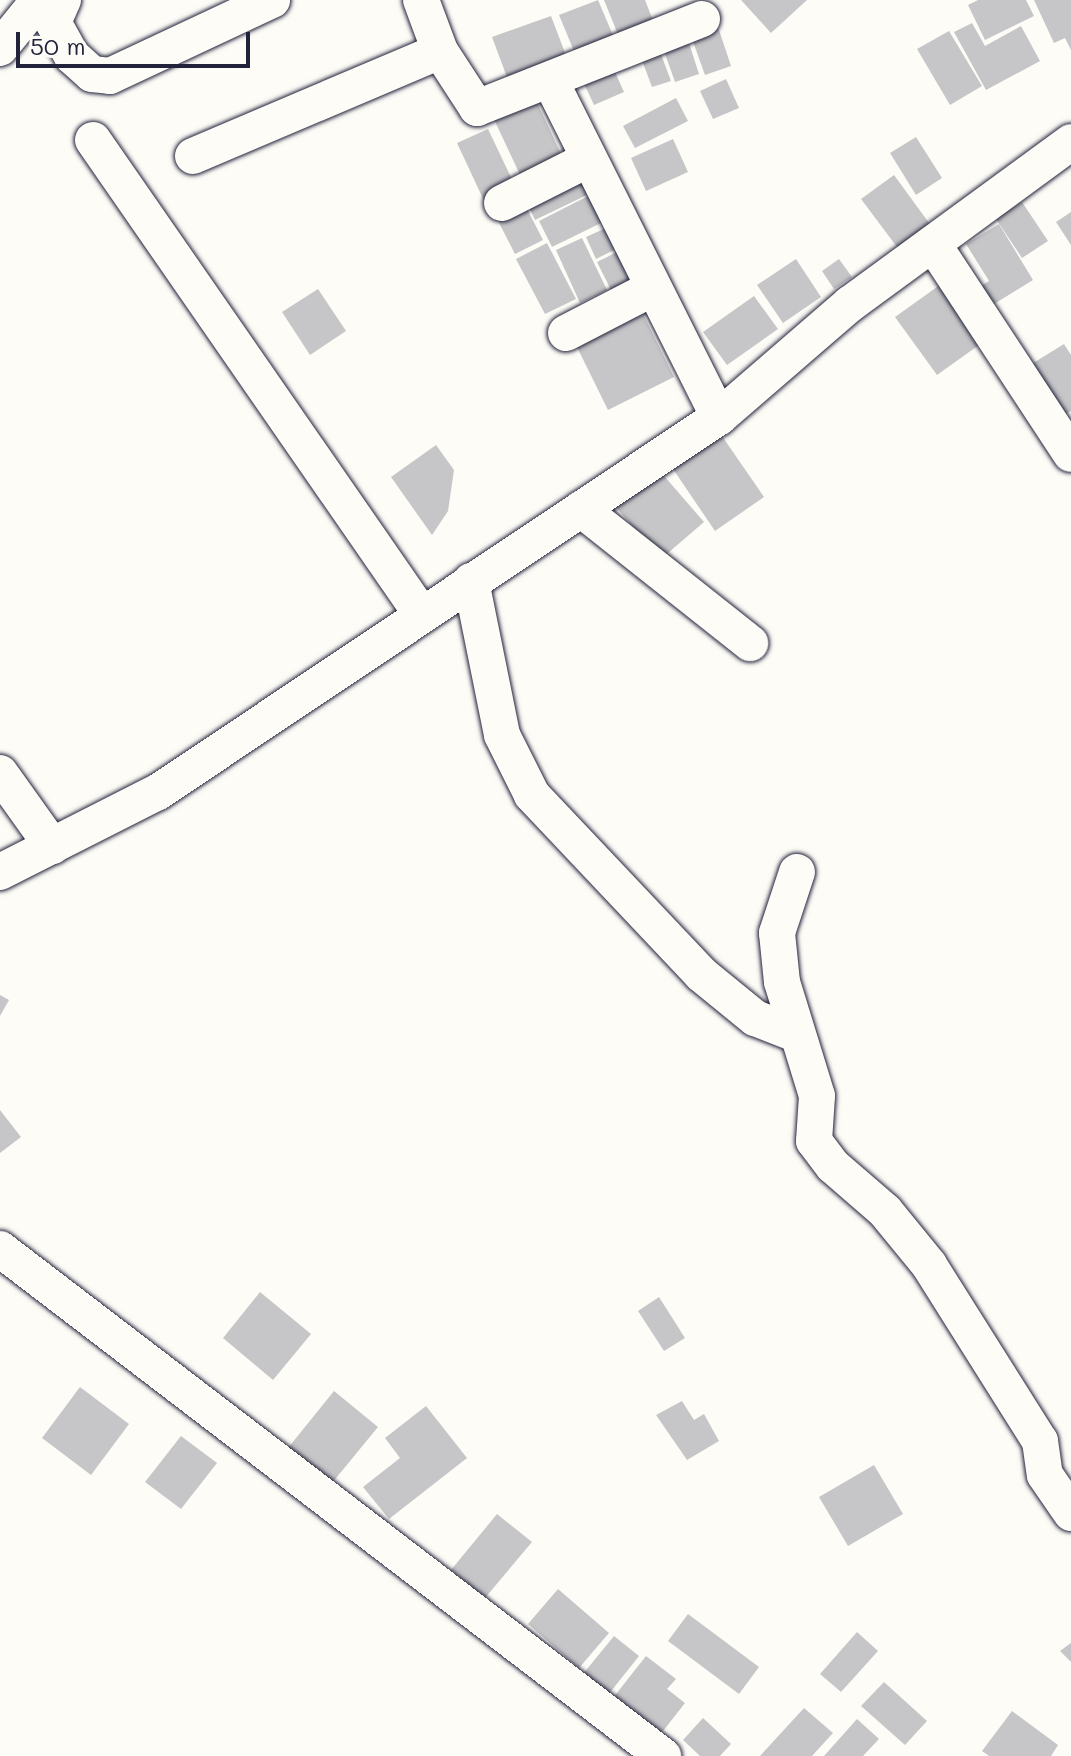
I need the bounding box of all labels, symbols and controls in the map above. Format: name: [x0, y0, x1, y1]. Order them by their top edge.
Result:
scale bar: [20, 16, 254, 66]
text: 50 m: [30, 30, 86, 61]

